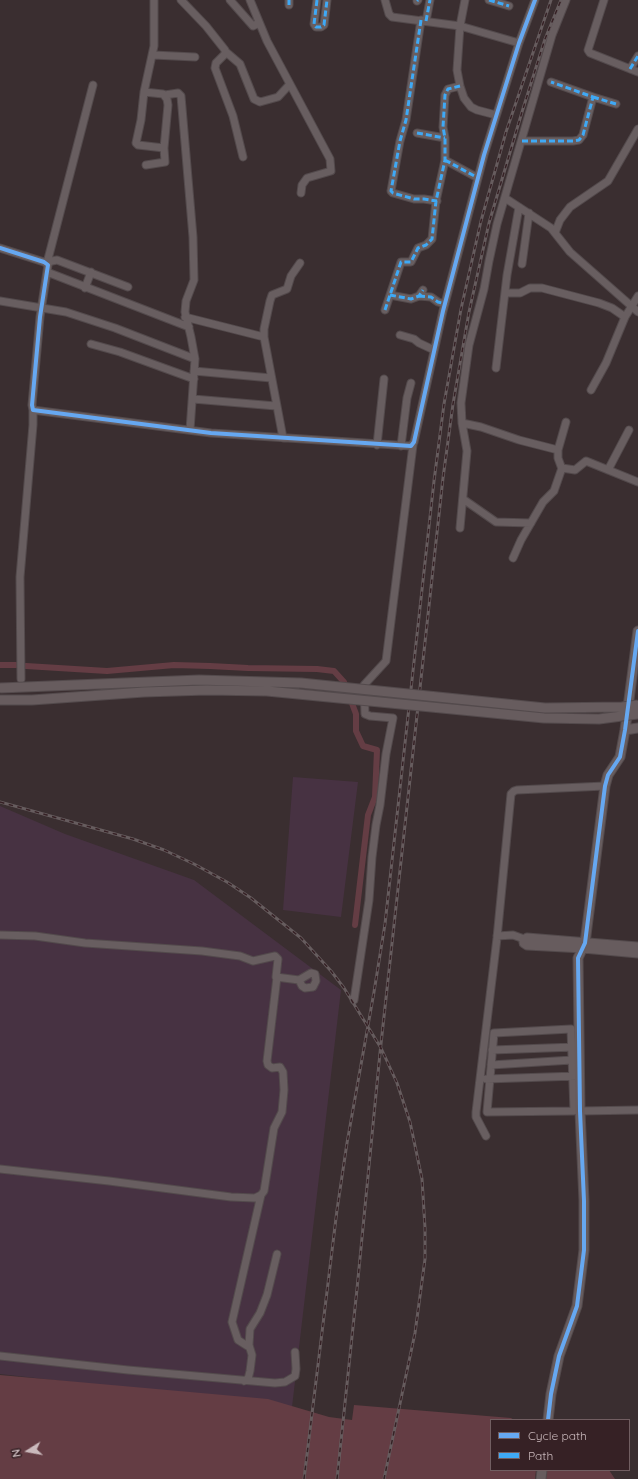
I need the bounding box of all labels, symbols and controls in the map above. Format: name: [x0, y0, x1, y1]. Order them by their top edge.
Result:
legend: [490, 1419, 630, 1471]
text: Cycle path: [528, 1428, 587, 1443]
north arrow: [8, 1431, 48, 1471]
text: N: [9, 1448, 24, 1459]
text: Path: [528, 1448, 553, 1463]

